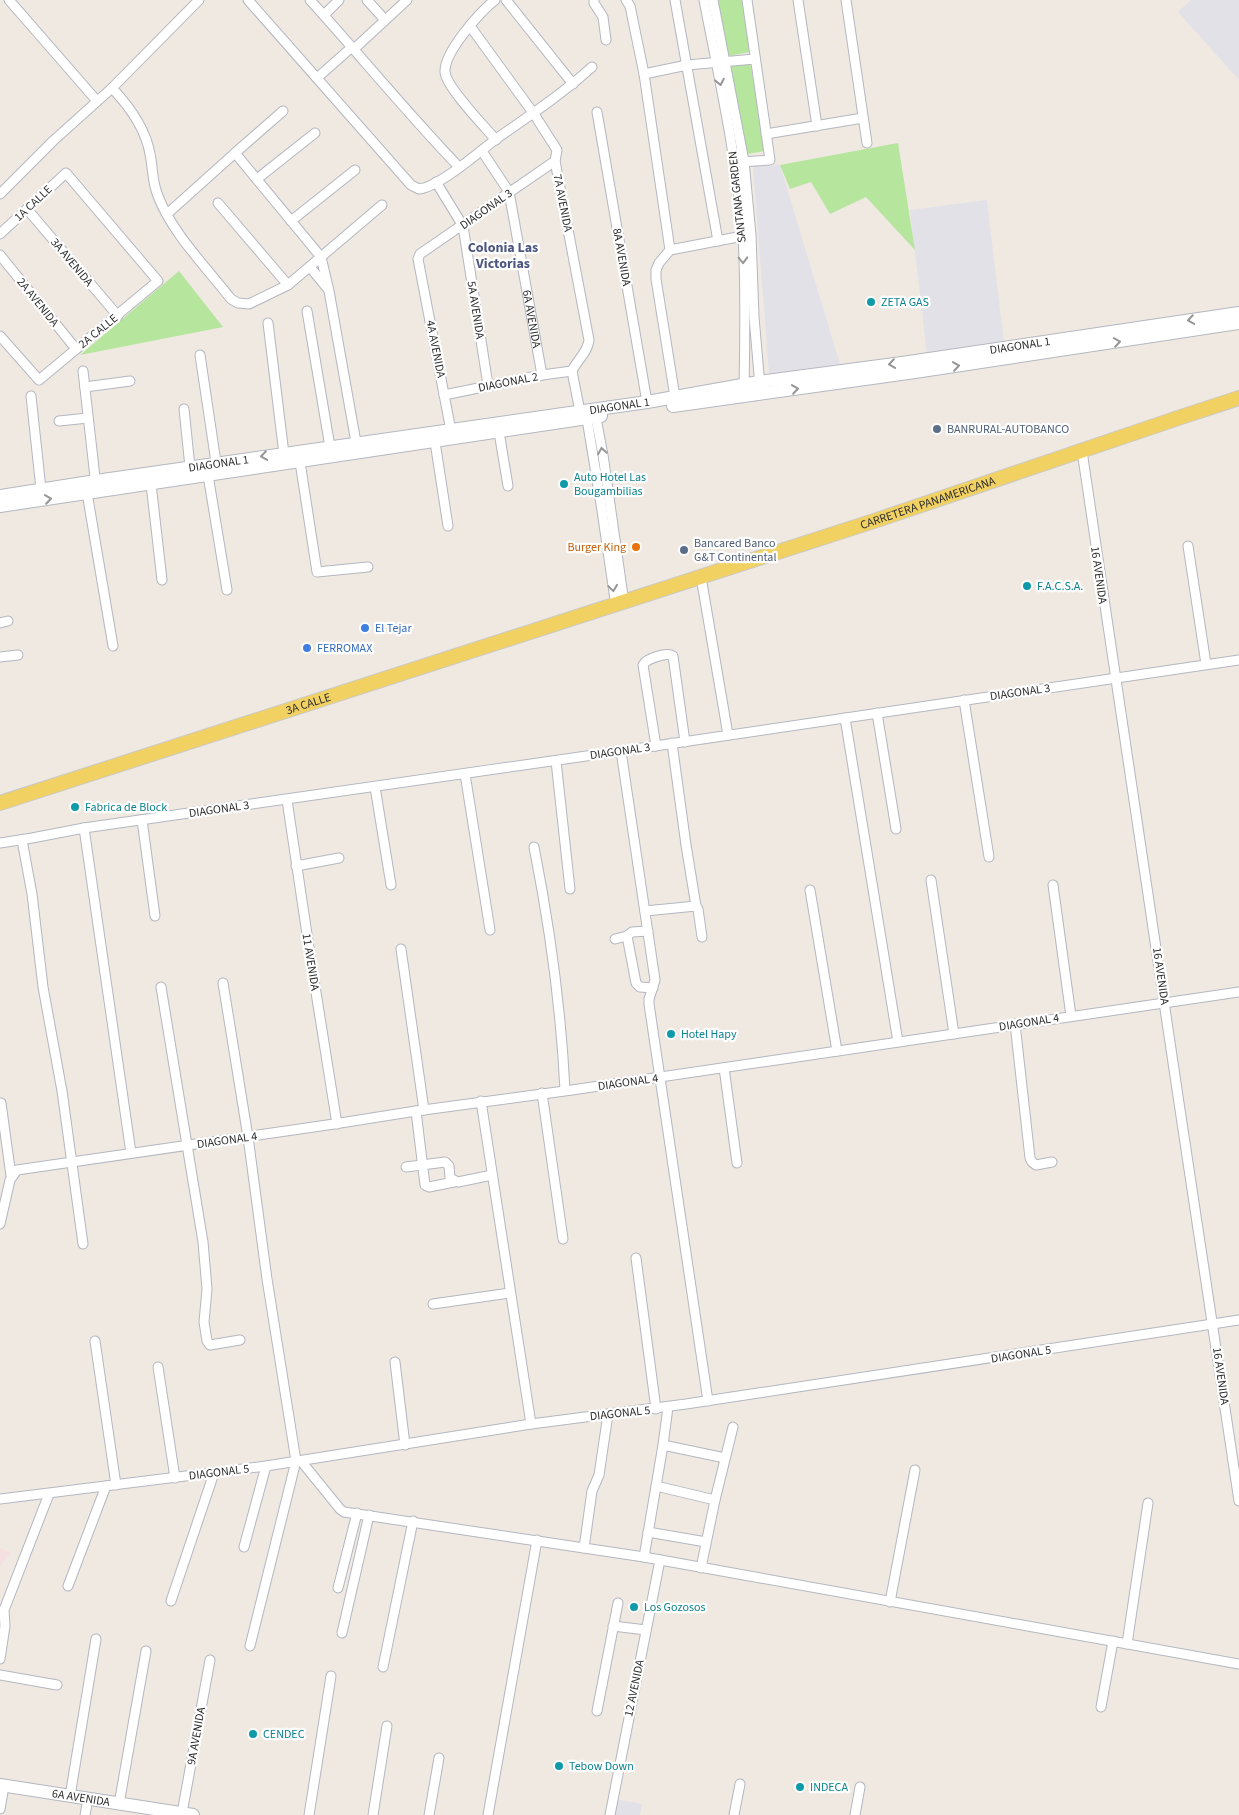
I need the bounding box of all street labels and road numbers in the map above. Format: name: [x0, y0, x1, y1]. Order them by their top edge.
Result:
street label: SANTANA GARDEN: [724, 150, 751, 244]
street label: 7A AVENIDA: [549, 173, 577, 234]
street label: 1A CALLE: [11, 181, 56, 225]
street label: DIAGONAL 3: [457, 185, 516, 234]
street label: 8A AVENIDA: [608, 227, 635, 288]
street label: 3A AVENIDA: [46, 234, 97, 291]
street label: 2A AVENIDA: [13, 274, 63, 331]
street label: 5A AVENIDA: [463, 280, 489, 341]
street label: 6A AVENIDA: [518, 289, 545, 350]
street label: 2A CALLE: [75, 310, 122, 353]
street label: 4A AVENIDA: [422, 319, 450, 380]
street label: DIAGONAL 1: [989, 333, 1051, 359]
street label: DIAGONAL 2: [477, 368, 540, 397]
street label: DIAGONAL 1: [588, 394, 651, 419]
street label: DIAGONAL 1: [187, 451, 250, 477]
street label: CARRETERA PANAMERICANA: [858, 472, 998, 534]
street label: 16 AVENIDA: [1086, 545, 1111, 605]
street label: DIAGONAL 3: [989, 680, 1051, 705]
street label: 3A CALLE: [284, 689, 333, 719]
street label: DIAGONAL 3: [589, 739, 651, 764]
street label: DIAGONAL 3: [188, 797, 250, 822]
street label: 11 AVENIDA: [298, 932, 324, 992]
street label: 16 AVENIDA: [1148, 946, 1173, 1006]
street label: DIAGONAL 4: [998, 1009, 1060, 1036]
street label: DIAGONAL 4: [597, 1070, 659, 1095]
street label: DIAGONAL 4: [196, 1128, 258, 1153]
street label: DIAGONAL 5: [990, 1341, 1052, 1368]
street label: 16 AVENIDA: [1208, 1346, 1233, 1406]
street label: DIAGONAL 5: [589, 1402, 651, 1425]
street label: DIAGONAL 5: [188, 1460, 250, 1485]
street label: 12 AVENIDA: [620, 1658, 649, 1718]
street label: 9A AVENIDA: [183, 1705, 210, 1766]
street label: 6A AVENIDA: [51, 1785, 112, 1811]

